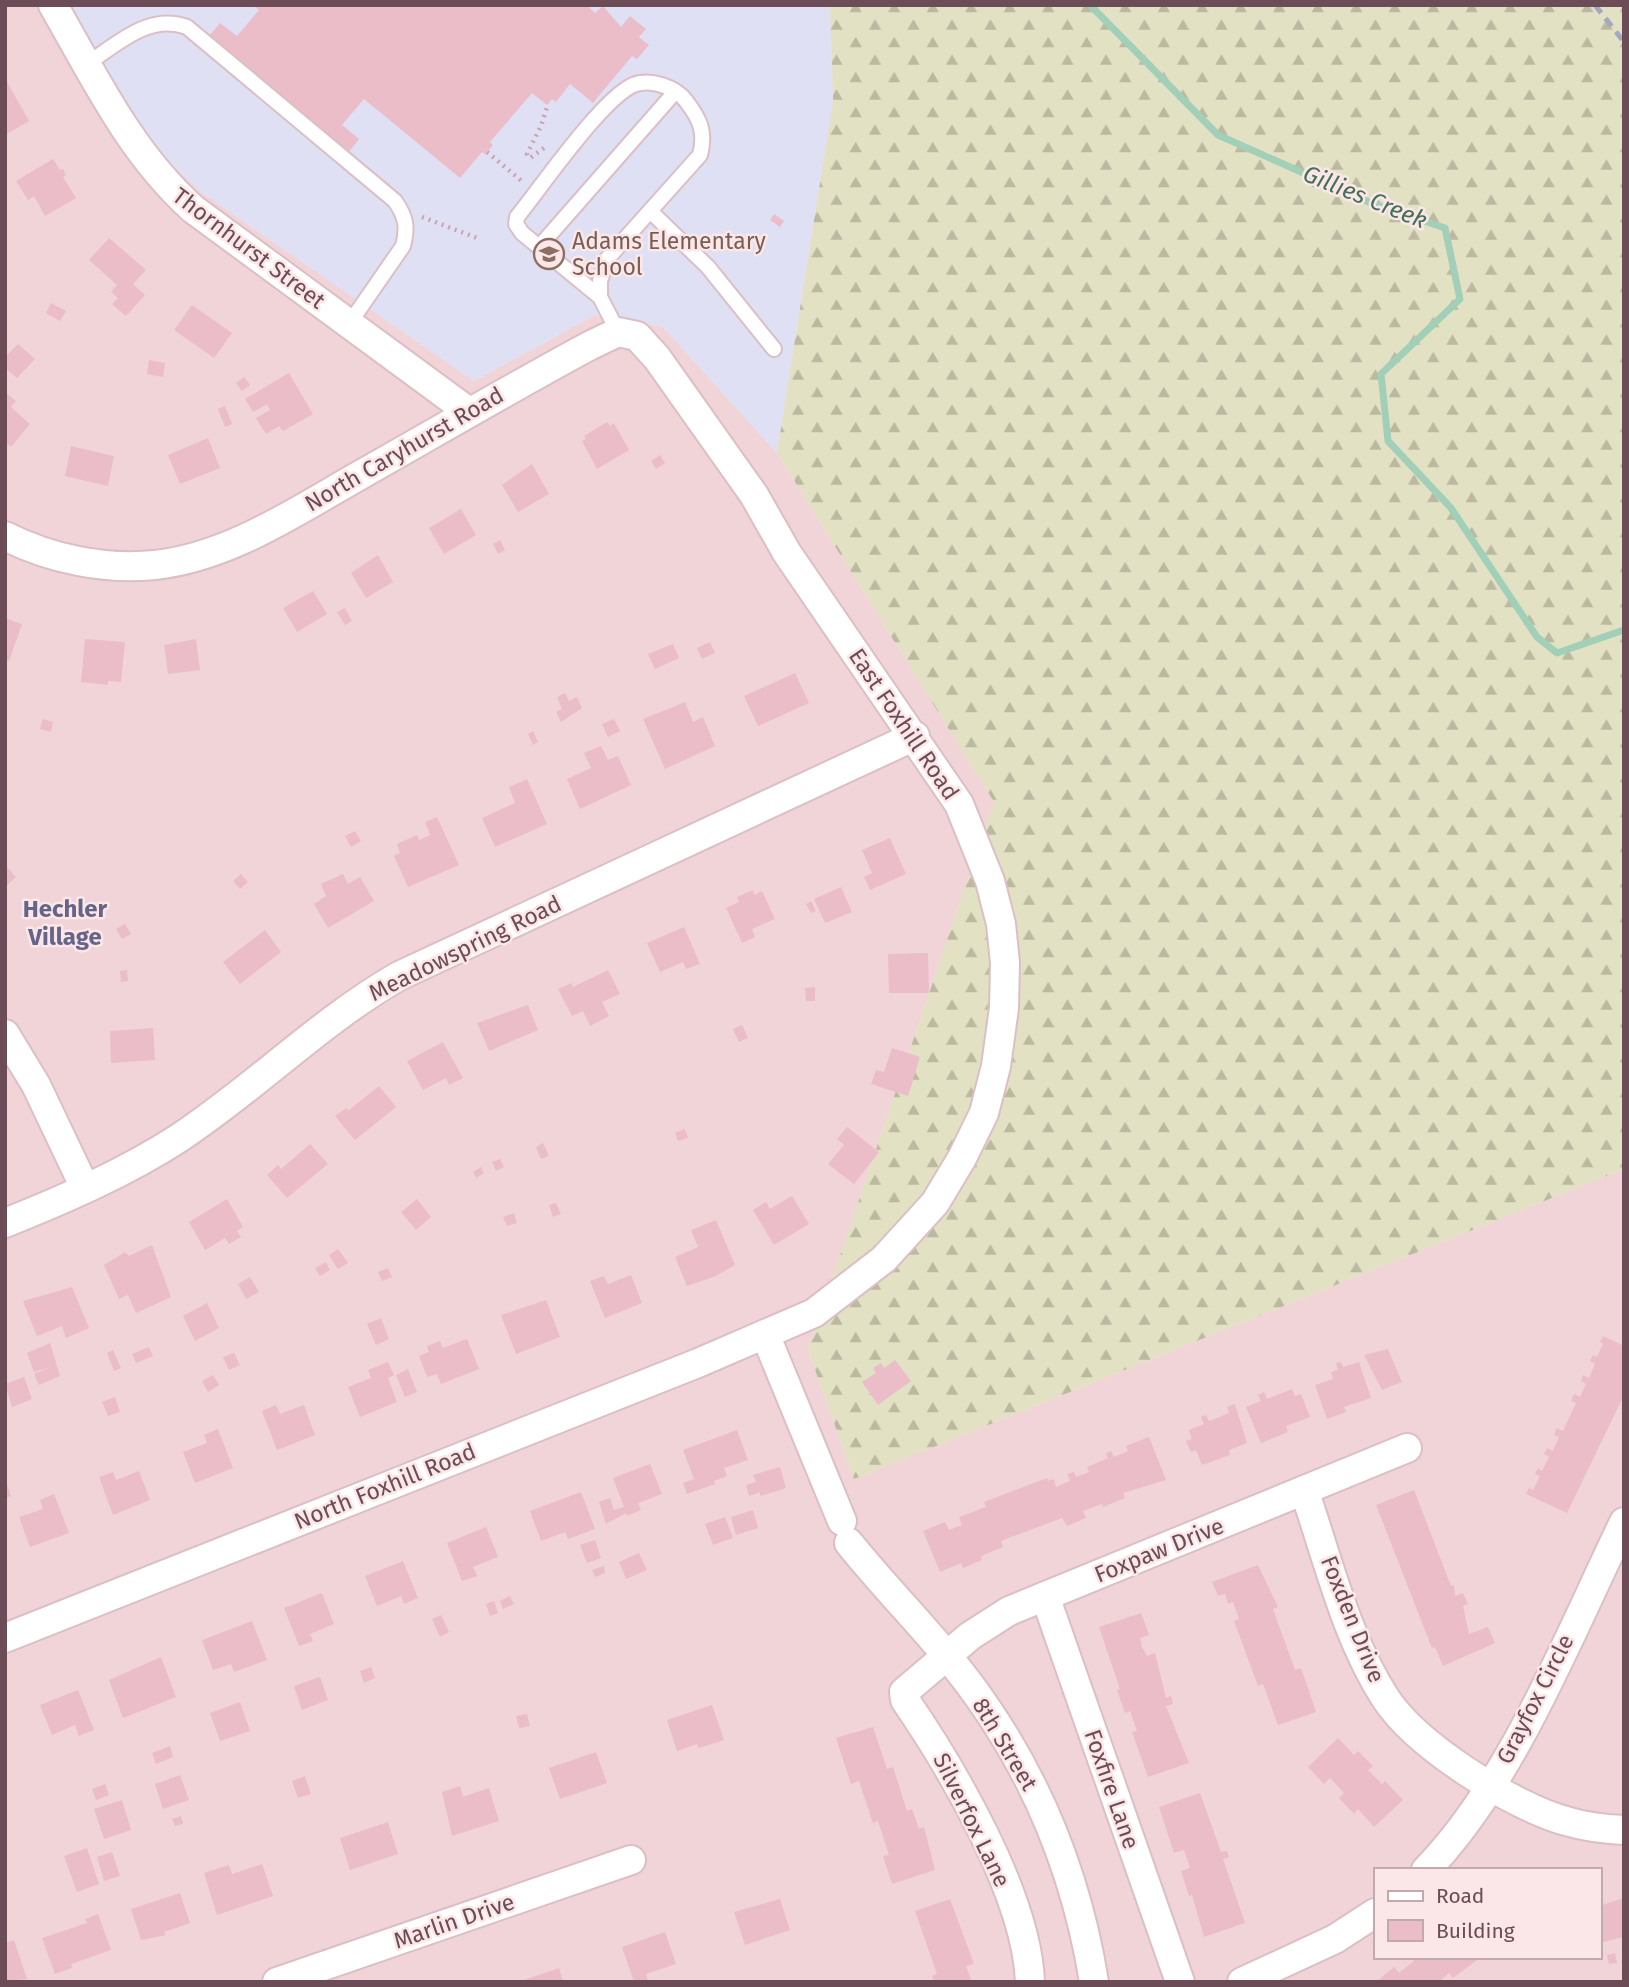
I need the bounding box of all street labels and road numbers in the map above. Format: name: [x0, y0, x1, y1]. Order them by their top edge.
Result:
street label: Thornhurst Street: [167, 181, 331, 315]
street label: North Caryhurst Road: [300, 381, 508, 517]
street label: East Foxhill Road: [843, 643, 965, 805]
street label: Meadowspring Road: [364, 889, 566, 1007]
street label: North Foxhill Road: [290, 1437, 480, 1535]
street label: Foxpaw Drive: [1090, 1511, 1228, 1589]
street label: Foxden Drive: [1315, 1551, 1391, 1687]
street label: Grayfox Circle: [1490, 1630, 1580, 1768]
street label: 8th Street: [966, 1693, 1044, 1796]
street label: Foxfire Lane: [1078, 1726, 1146, 1852]
street label: Silverfox Lane: [927, 1748, 1017, 1892]
street label: Marlin Drive: [390, 1887, 518, 1955]

